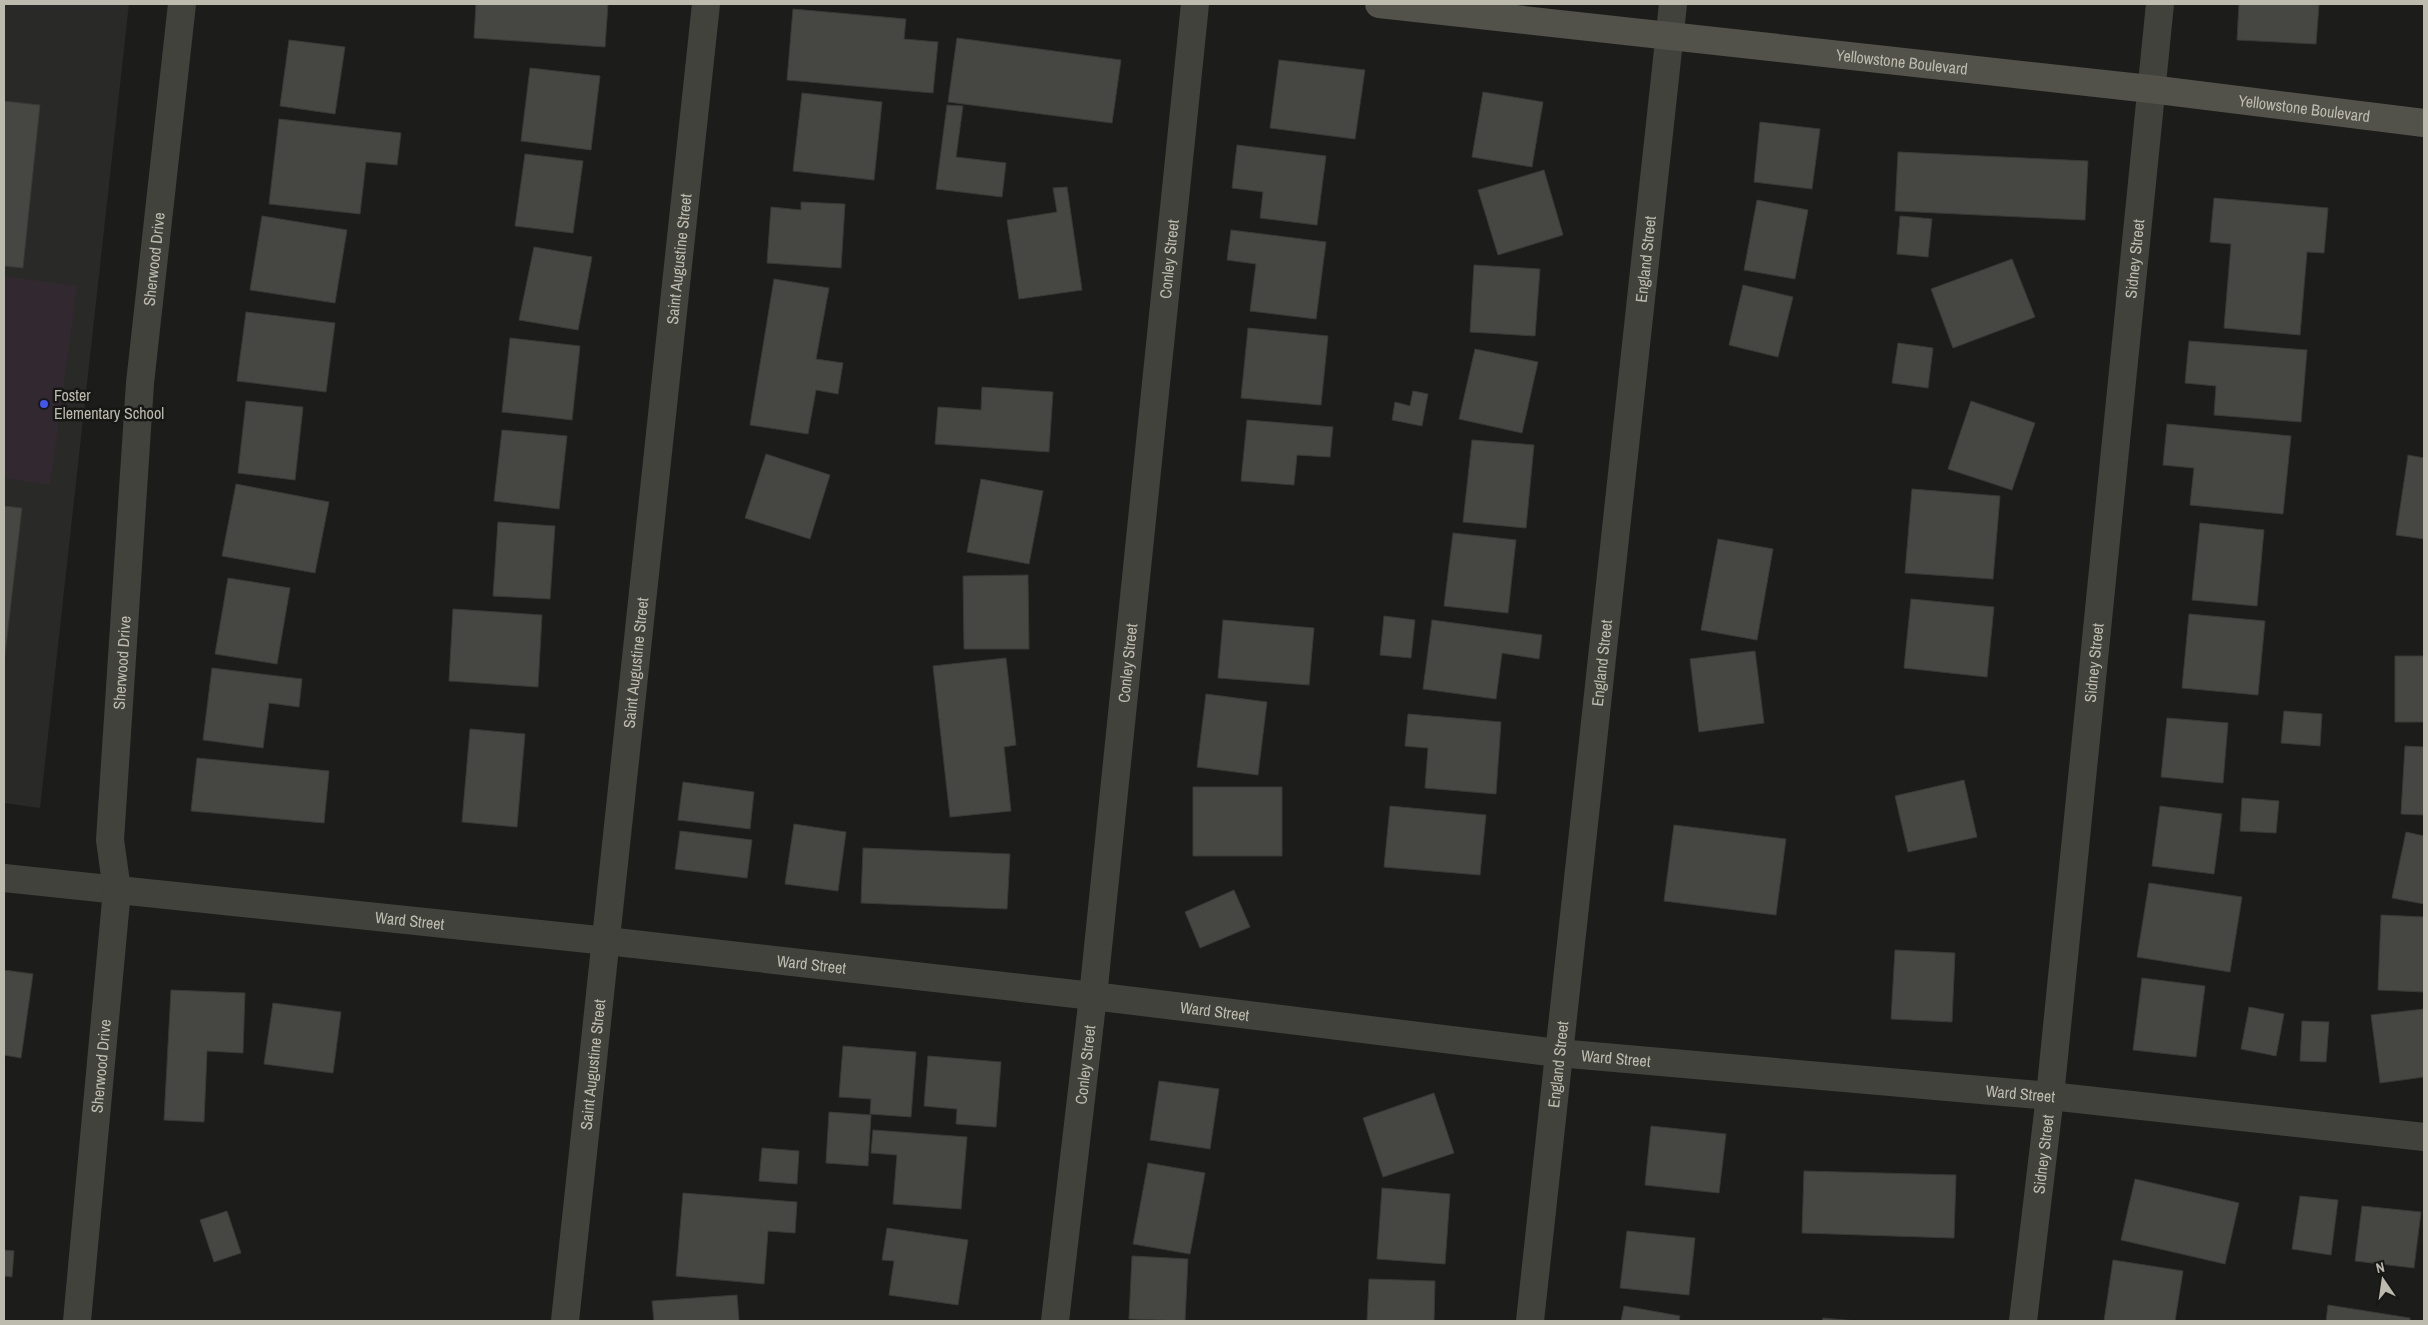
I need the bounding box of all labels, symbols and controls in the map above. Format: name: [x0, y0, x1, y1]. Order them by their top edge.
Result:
street label: Yellowstone Boulevard: [1835, 43, 1969, 80]
street label: Yellowstone Boulevard: [2237, 89, 2371, 127]
street label: Saint Augustine Street: [661, 192, 697, 326]
street label: Sherwood Drive: [138, 211, 170, 307]
street label: England Street: [1630, 215, 1661, 304]
street label: Conley Street: [1154, 218, 1184, 300]
street label: Sidney Street: [2119, 218, 2149, 300]
place label: Foster Elementary School: [54, 384, 164, 424]
marker: Foster Elementary School: [38, 398, 50, 410]
street label: Saint Augustine Street: [618, 596, 653, 729]
street label: Sherwood Drive: [108, 615, 136, 710]
street label: England Street: [1586, 618, 1617, 707]
street label: Conley Street: [1112, 622, 1142, 704]
street label: Sidney Street: [2079, 622, 2109, 703]
street label: Ward Street: [374, 906, 446, 935]
street label: Ward Street: [776, 949, 848, 979]
street label: Ward Street: [1179, 996, 1251, 1026]
street label: Saint Augustine Street: [575, 998, 610, 1131]
street label: Sherwood Drive: [85, 1018, 116, 1114]
street label: England Street: [1542, 1020, 1574, 1109]
street label: Conley Street: [1069, 1024, 1101, 1106]
street label: Ward Street: [1580, 1044, 1652, 1072]
street label: Ward Street: [1985, 1079, 2057, 1108]
street label: Sidney Street: [2027, 1113, 2059, 1195]
north arrow: [2358, 1255, 2408, 1305]
text: N: [2374, 1258, 2386, 1277]

